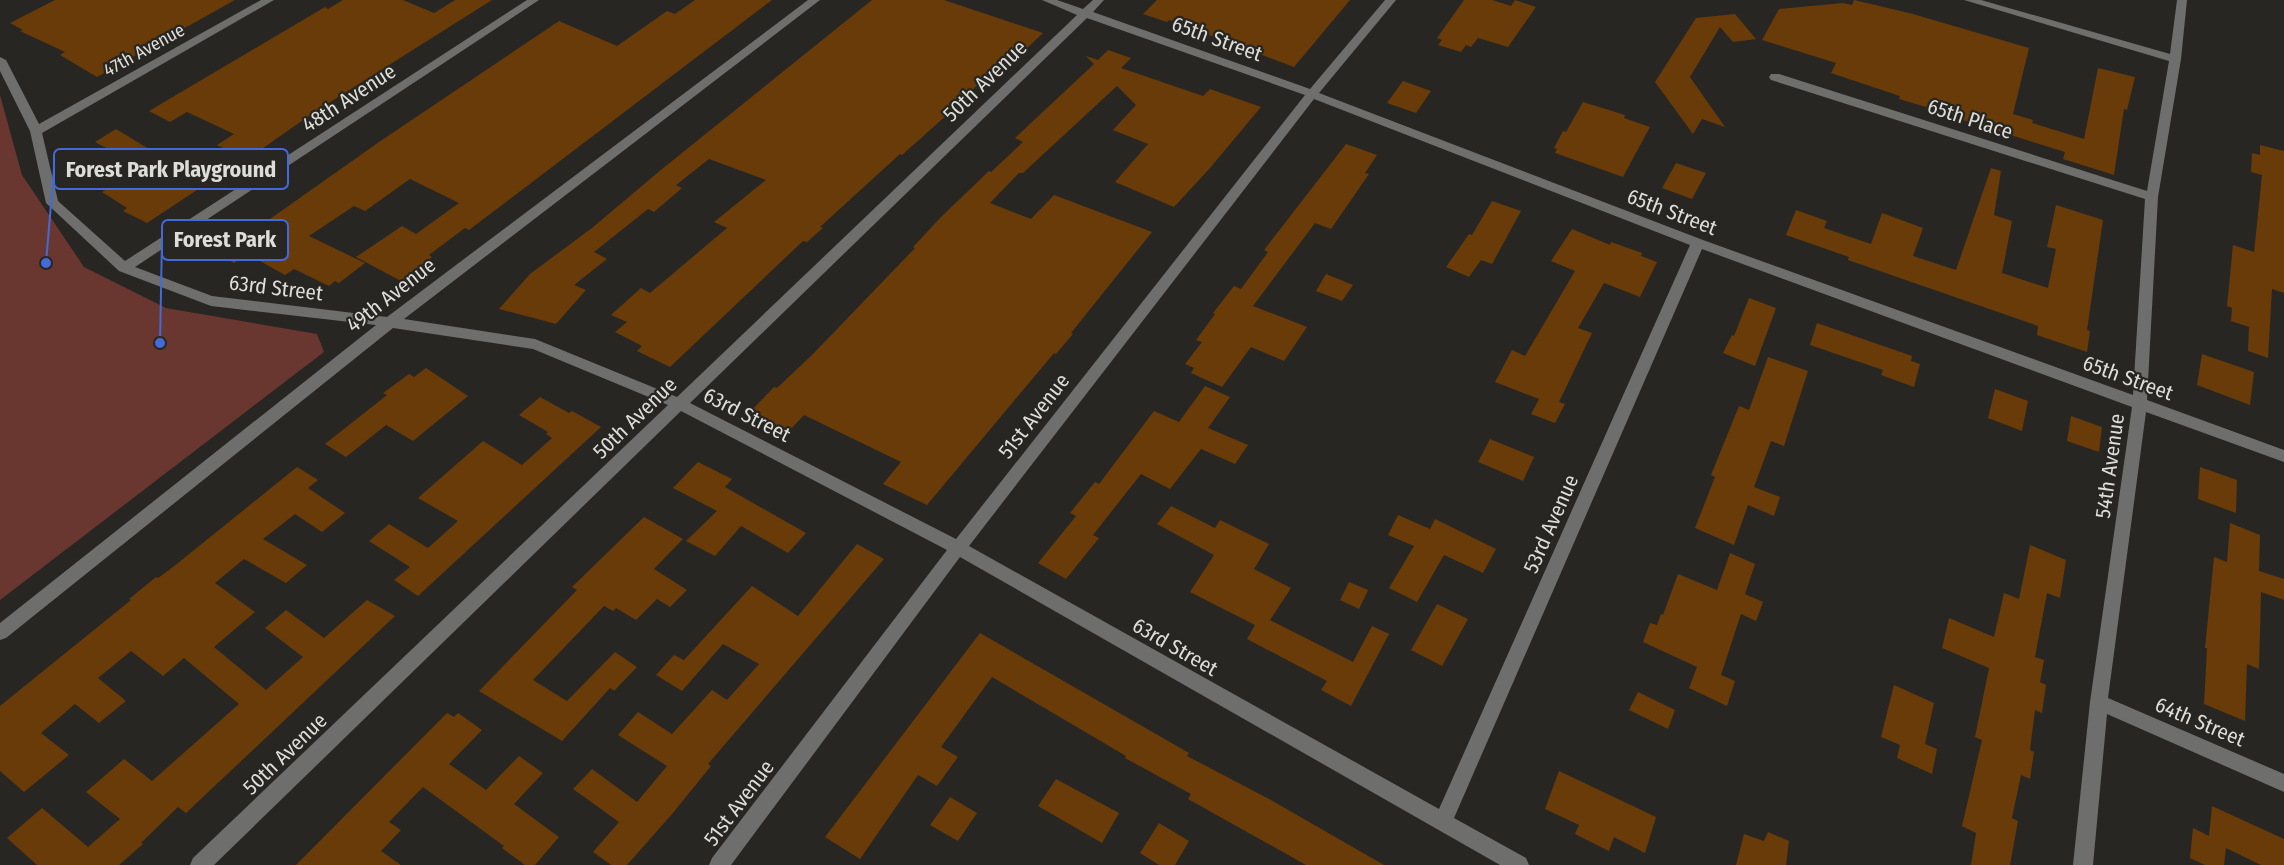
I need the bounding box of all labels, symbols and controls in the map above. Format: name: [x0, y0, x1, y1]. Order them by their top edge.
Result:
street label: 65th Street: [1168, 11, 1266, 67]
street label: 47th Avenue: [100, 19, 188, 81]
street label: 50th Avenue: [938, 35, 1032, 127]
street label: 48th Avenue: [297, 58, 401, 138]
street label: 65th Place: [1924, 93, 2016, 145]
callout: Forest Park Playground: [54, 149, 288, 189]
text: Forest Park Playground: [66, 156, 276, 183]
street label: 65th Street: [1623, 183, 1721, 241]
callout: Forest Park: [162, 220, 288, 260]
text: Forest Park: [174, 226, 277, 253]
street label: 49th Avenue: [341, 252, 441, 338]
street label: 63rd Street: [228, 269, 325, 307]
street label: 65th Street: [2079, 350, 2177, 406]
street label: 51st Avenue: [993, 368, 1075, 464]
street label: 50th Avenue: [588, 372, 682, 464]
street label: 63rd Street: [699, 382, 795, 448]
street label: 54th Avenue: [2090, 412, 2130, 520]
street label: 53rd Avenue: [1518, 471, 1584, 577]
street label: 63rd Street: [1128, 612, 1222, 682]
street label: 64th Street: [2151, 691, 2249, 753]
street label: 50th Avenue: [238, 708, 332, 800]
street label: 51st Avenue: [698, 755, 780, 851]

